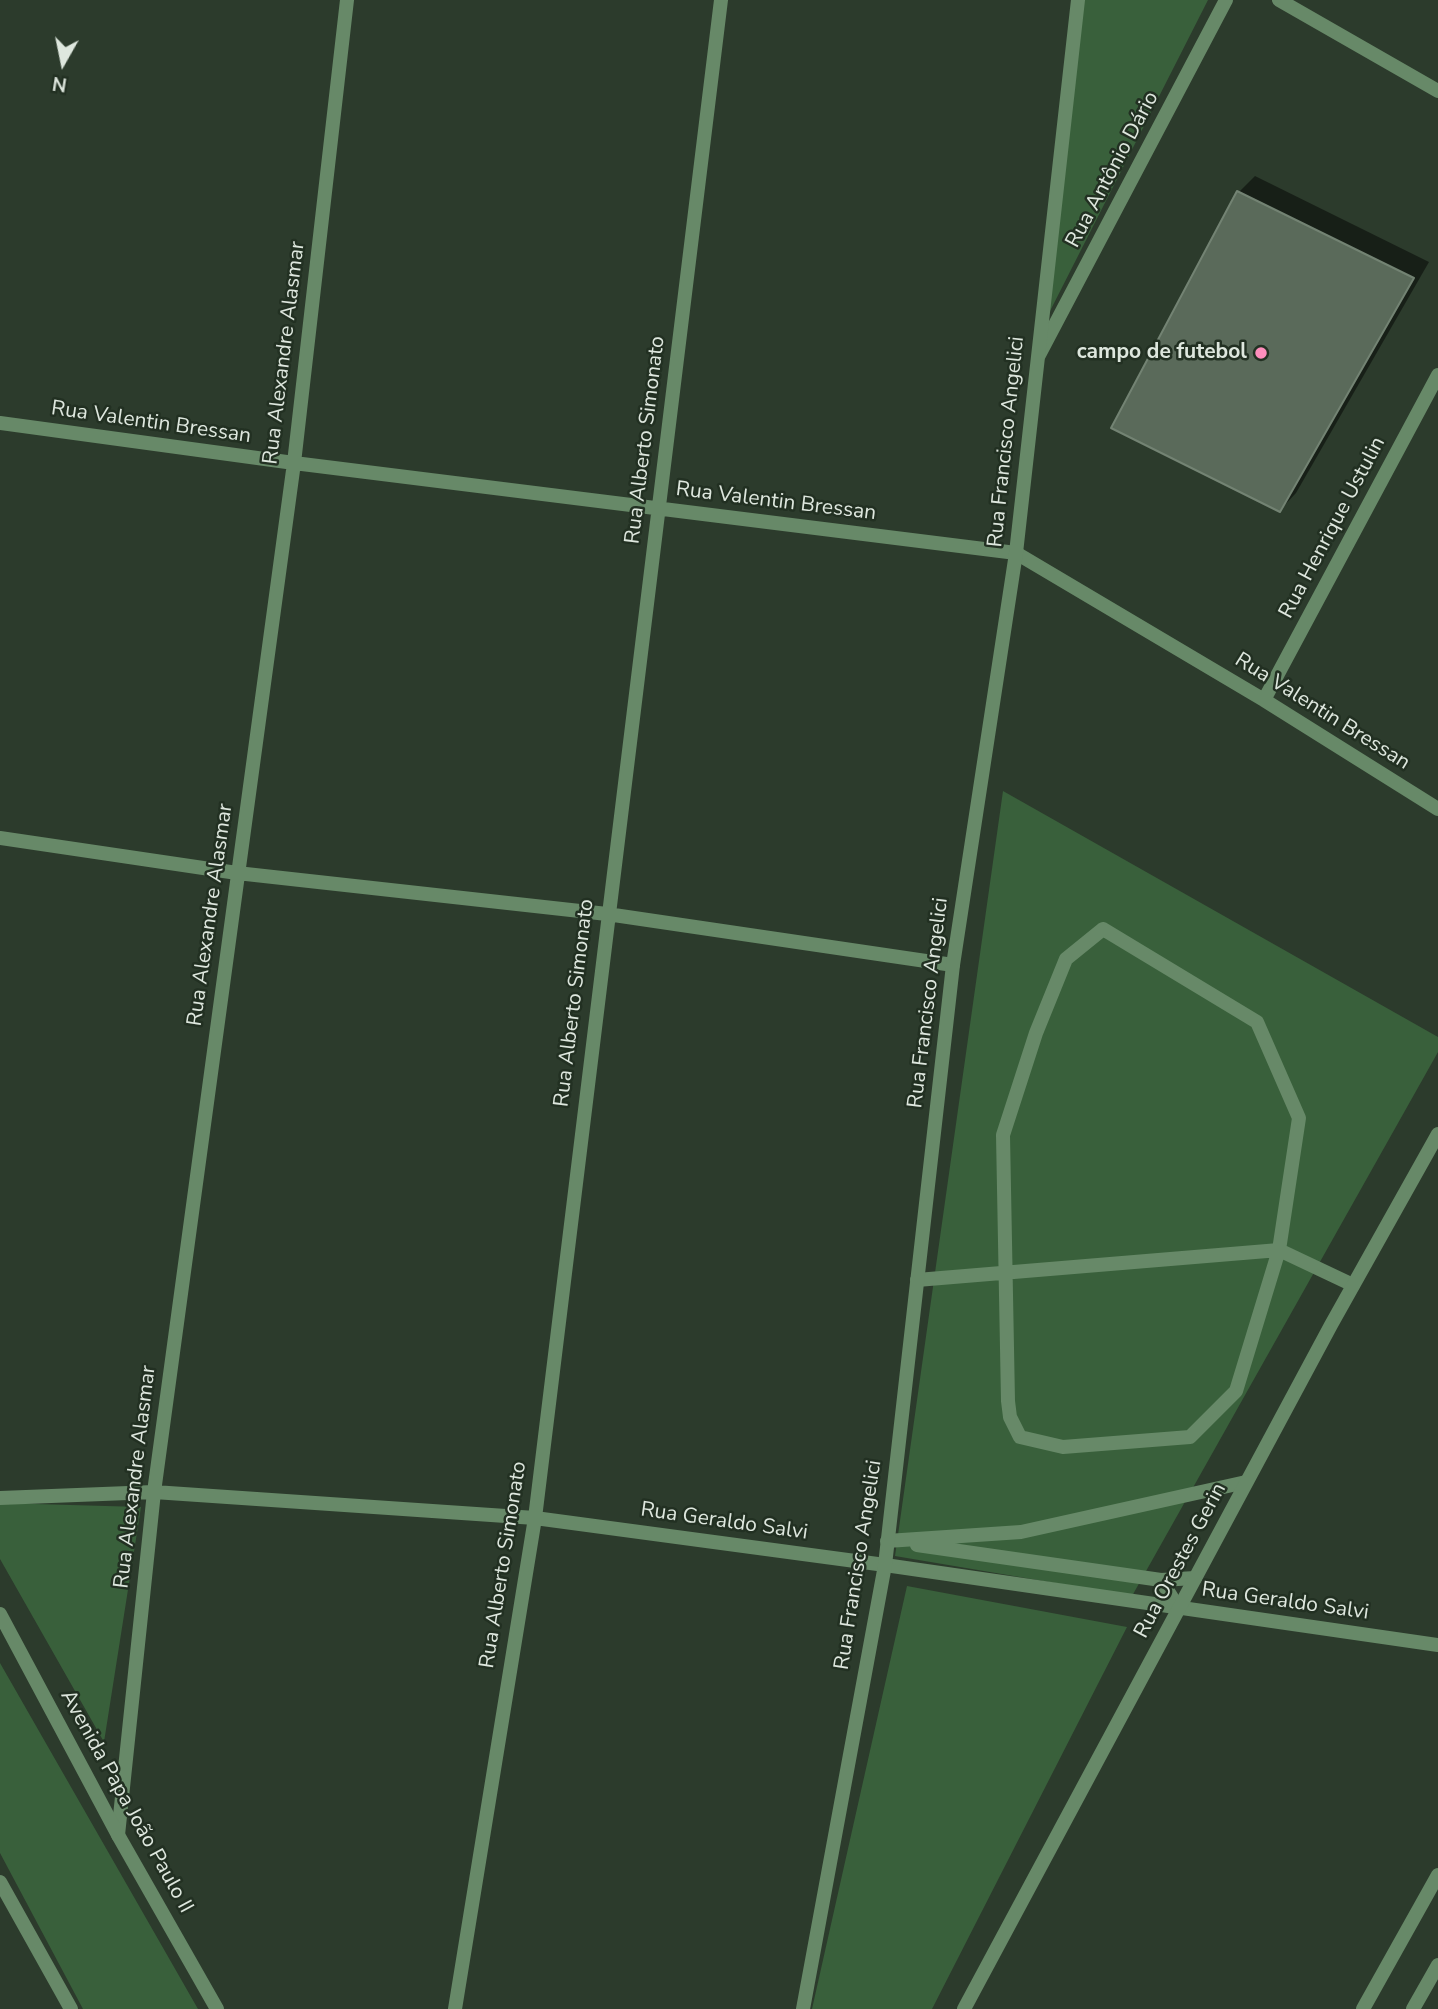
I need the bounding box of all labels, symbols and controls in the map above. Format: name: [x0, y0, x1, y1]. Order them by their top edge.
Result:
north arrow: [28, 28, 98, 98]
text: N: [51, 70, 69, 98]
street label: Rua Antônio Dário: [1061, 88, 1165, 252]
street label: Rua Alexandre Alasmar: [259, 240, 311, 466]
street label: Rua Alberto Simonato: [621, 335, 671, 545]
street label: Rua Francisco Angelici: [983, 335, 1031, 549]
place label: campo de futebol: [1077, 340, 1247, 366]
marker: campo de futebol: [1253, 345, 1269, 361]
street label: Rua Valentin Bressan: [49, 396, 253, 450]
street label: Rua Henrique Ustulin: [1274, 433, 1392, 623]
street label: Rua Valentin Bressan: [674, 477, 878, 527]
street label: Rua Valentin Bressan: [1230, 648, 1414, 776]
street label: Rua Alexandre Alasmar: [183, 802, 239, 1028]
street label: Rua Francisco Angelici: [904, 896, 954, 1110]
street label: Rua Alberto Simonato: [550, 898, 600, 1108]
street label: Rua Alexandre Alasmar: [110, 1364, 162, 1590]
street label: Rua Francisco Angelici: [830, 1458, 888, 1672]
street label: Rua Alberto Simonato: [475, 1460, 533, 1670]
street label: Rua Orestes Gerin: [1130, 1479, 1232, 1643]
street label: Rua Geraldo Salvi: [639, 1498, 809, 1546]
street label: Rua Geraldo Salvi: [1200, 1578, 1370, 1626]
street label: Avenida Papa João Paulo II: [54, 1686, 198, 1918]

